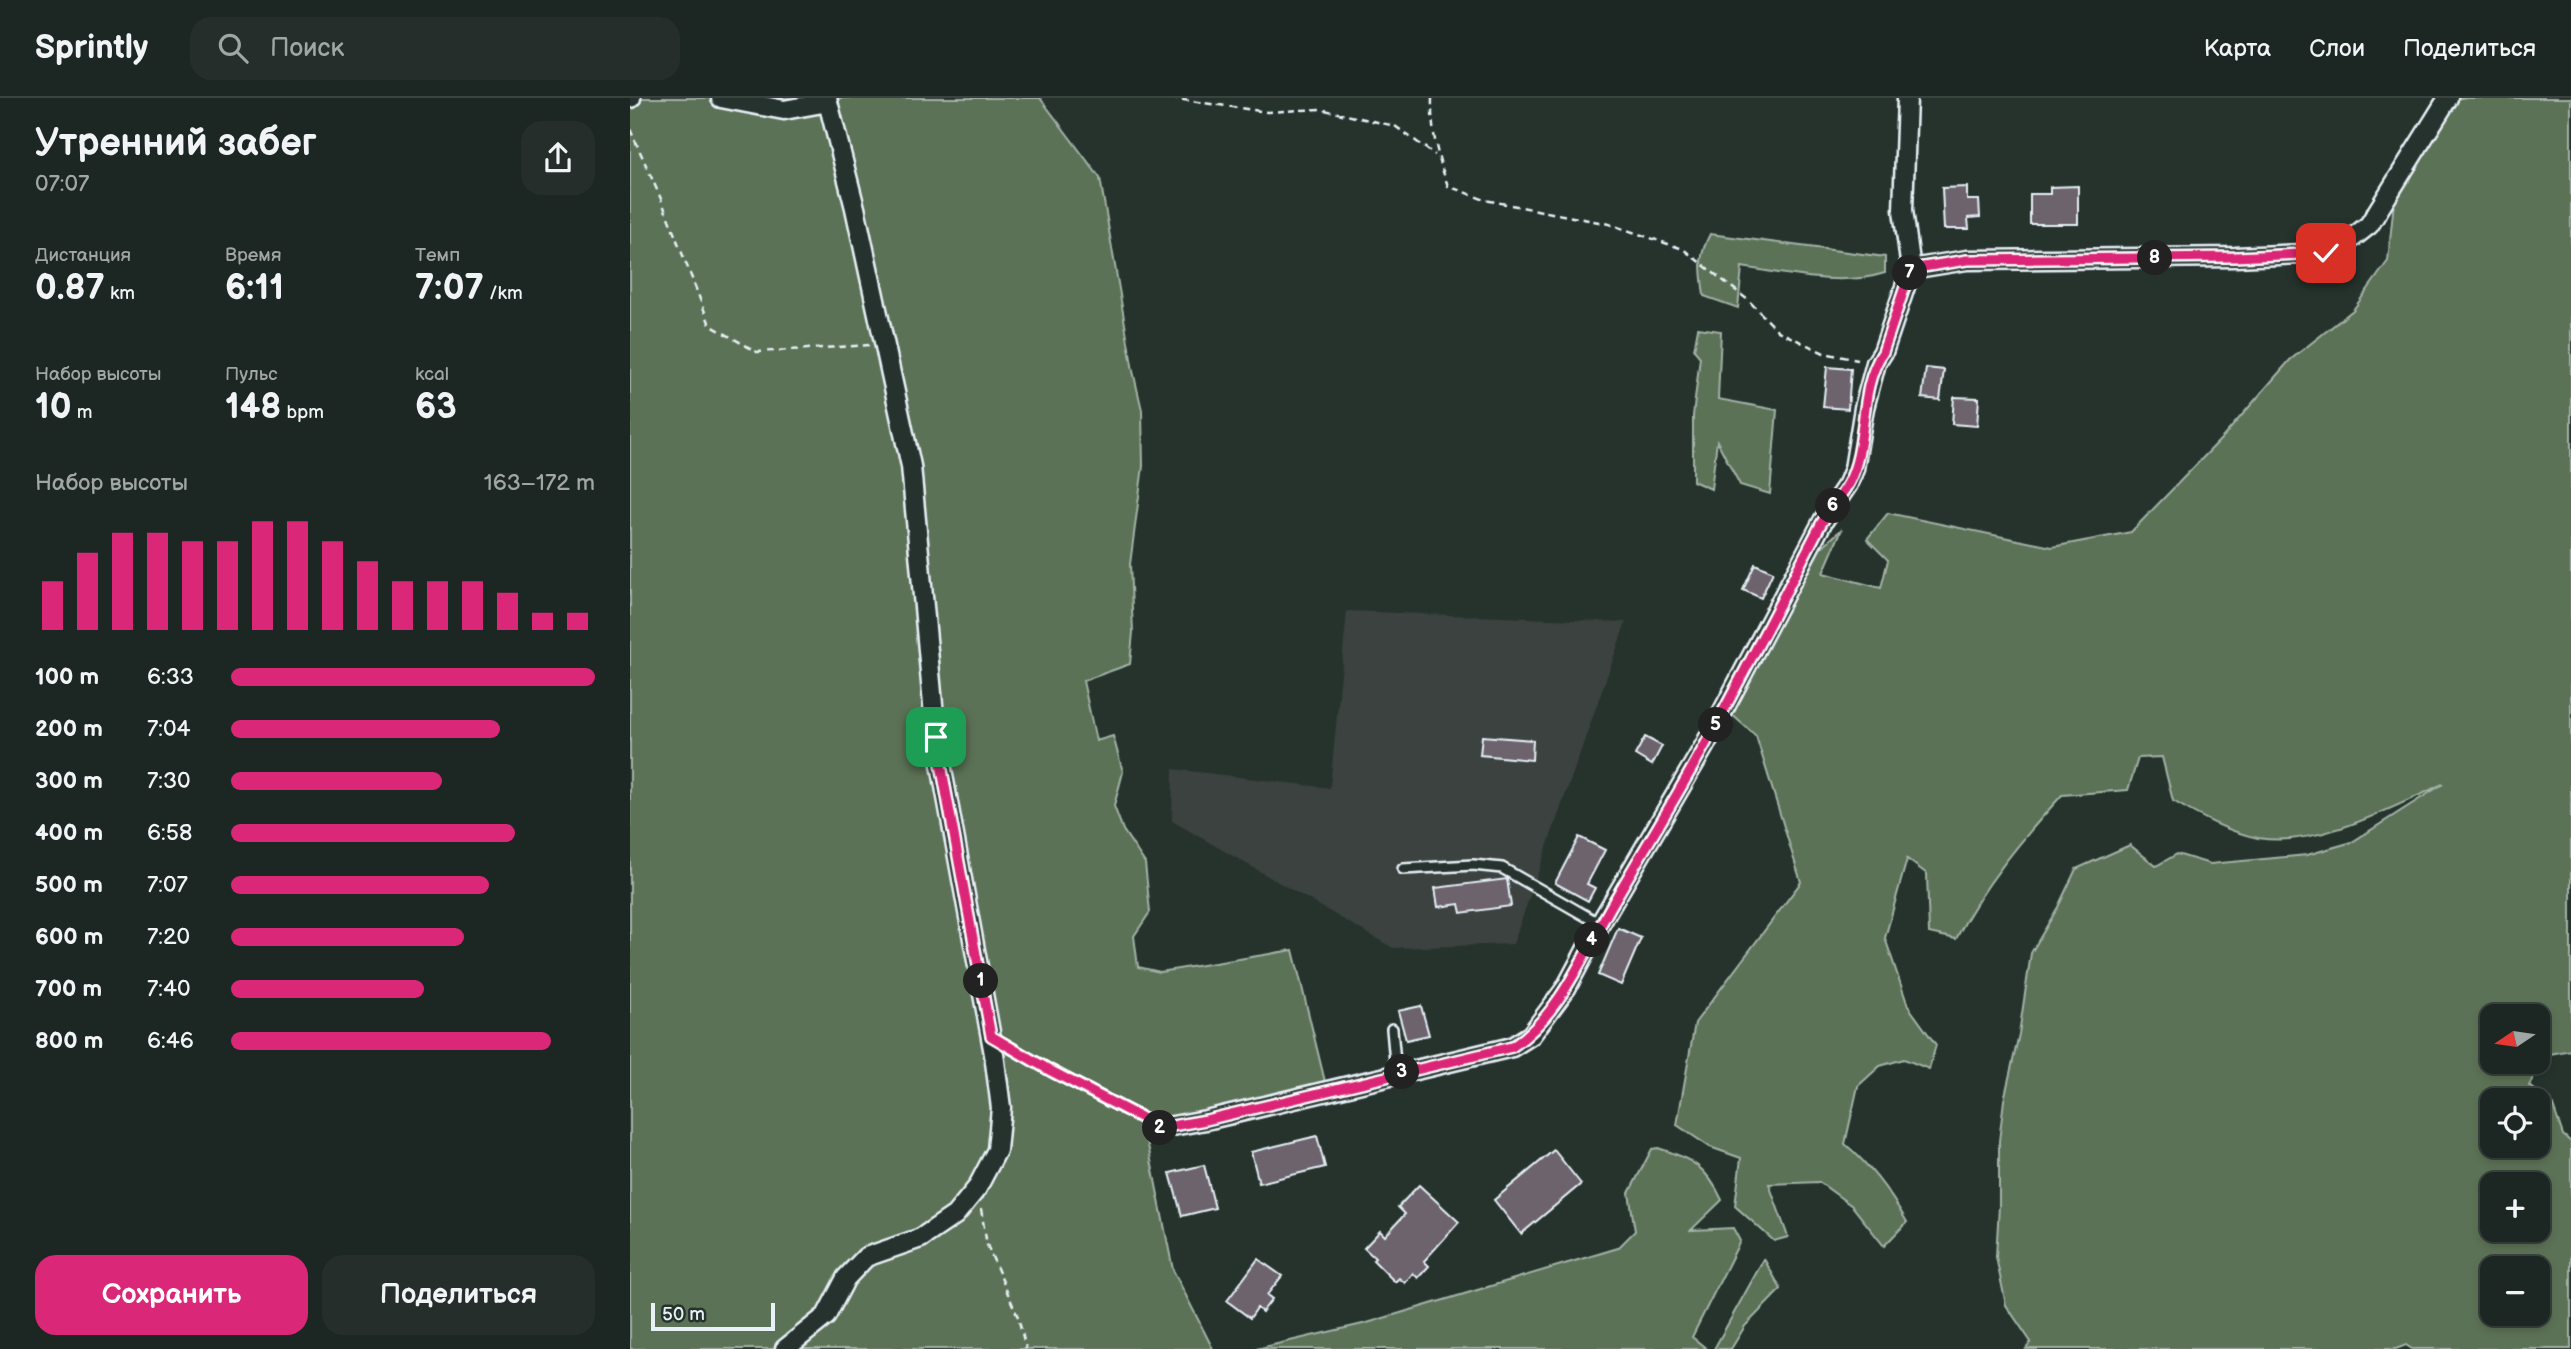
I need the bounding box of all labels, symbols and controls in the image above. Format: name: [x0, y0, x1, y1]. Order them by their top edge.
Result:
search box: [190, 17, 680, 80]
text: Sprintly: [35, 28, 148, 68]
icon: search: [214, 29, 252, 67]
text: Поиск: [270, 33, 344, 64]
text: Карта: [2204, 34, 2271, 63]
text: Слои: [2309, 34, 2365, 63]
text: Поделиться: [2403, 34, 2536, 63]
text: Утренний забег: [35, 121, 317, 166]
button: share: [521, 121, 595, 195]
text: 07:07: [35, 170, 89, 198]
pin: [2296, 223, 2356, 283]
icon: check: [2307, 234, 2345, 272]
pin: 8: [2138, 240, 2172, 276]
text: Дистанция: [35, 244, 131, 267]
text: Время: [225, 244, 281, 267]
text: Темп: [415, 244, 460, 267]
text: 8: [2149, 246, 2160, 269]
pin: 7: [1892, 256, 1928, 290]
text: 7: [1904, 261, 1915, 284]
text: 0.87: [35, 267, 105, 310]
text: 6:11: [225, 267, 284, 310]
text: 7:07: [415, 267, 484, 310]
text: km: [105, 282, 135, 305]
text: /km: [484, 282, 523, 305]
text: Набор высоты: [35, 363, 161, 386]
text: Пульс: [225, 363, 278, 386]
text: kcal: [415, 363, 449, 386]
text: 10: [35, 386, 72, 429]
text: 148: [225, 386, 281, 429]
text: 63: [415, 386, 457, 429]
text: m: [72, 401, 92, 424]
text: bpm: [281, 401, 324, 424]
text: Набор высоты: [35, 469, 188, 497]
text: 163–172 m: [484, 469, 595, 497]
pin: 6: [1816, 488, 1850, 524]
text: 6: [1827, 494, 1838, 517]
text: 100 m: [35, 663, 99, 691]
text: 6:33: [147, 663, 194, 691]
pin: [906, 707, 966, 767]
pin: 5: [1698, 708, 1734, 742]
text: 5: [1710, 713, 1721, 736]
text: 200 m: [35, 715, 103, 743]
text: 7:04: [147, 715, 191, 743]
icon: arrive: [917, 718, 955, 756]
text: 300 m: [35, 767, 103, 795]
text: 7:30: [147, 767, 191, 795]
text: 400 m: [35, 819, 103, 847]
text: 6:58: [147, 819, 192, 847]
text: 500 m: [35, 871, 103, 899]
text: 7:07: [147, 871, 188, 899]
pin: 4: [1574, 922, 1609, 958]
text: 600 m: [35, 923, 103, 951]
text: 7:20: [147, 923, 190, 951]
text: 4: [1586, 928, 1597, 951]
pin: 1: [964, 964, 998, 998]
text: 1: [977, 969, 985, 992]
text: 700 m: [35, 975, 102, 1003]
text: 7:40: [147, 975, 191, 1003]
north arrow: [2480, 1004, 2550, 1074]
map controls: [2480, 1004, 2550, 1326]
text: 800 m: [35, 1027, 103, 1055]
text: 6:46: [147, 1027, 194, 1055]
pin: 3: [1384, 1054, 1420, 1090]
text: 3: [1396, 1060, 1407, 1083]
button: locate: [2480, 1088, 2550, 1158]
pin: 2: [1142, 1110, 1178, 1146]
text: 2: [1154, 1116, 1165, 1139]
button: +: [2480, 1172, 2550, 1242]
button: Сохранить: [35, 1255, 308, 1335]
button: Поделиться: [322, 1255, 595, 1335]
button: −: [2480, 1256, 2550, 1326]
scale bar: [651, 1300, 775, 1332]
text: 50 m: [662, 1303, 705, 1326]

